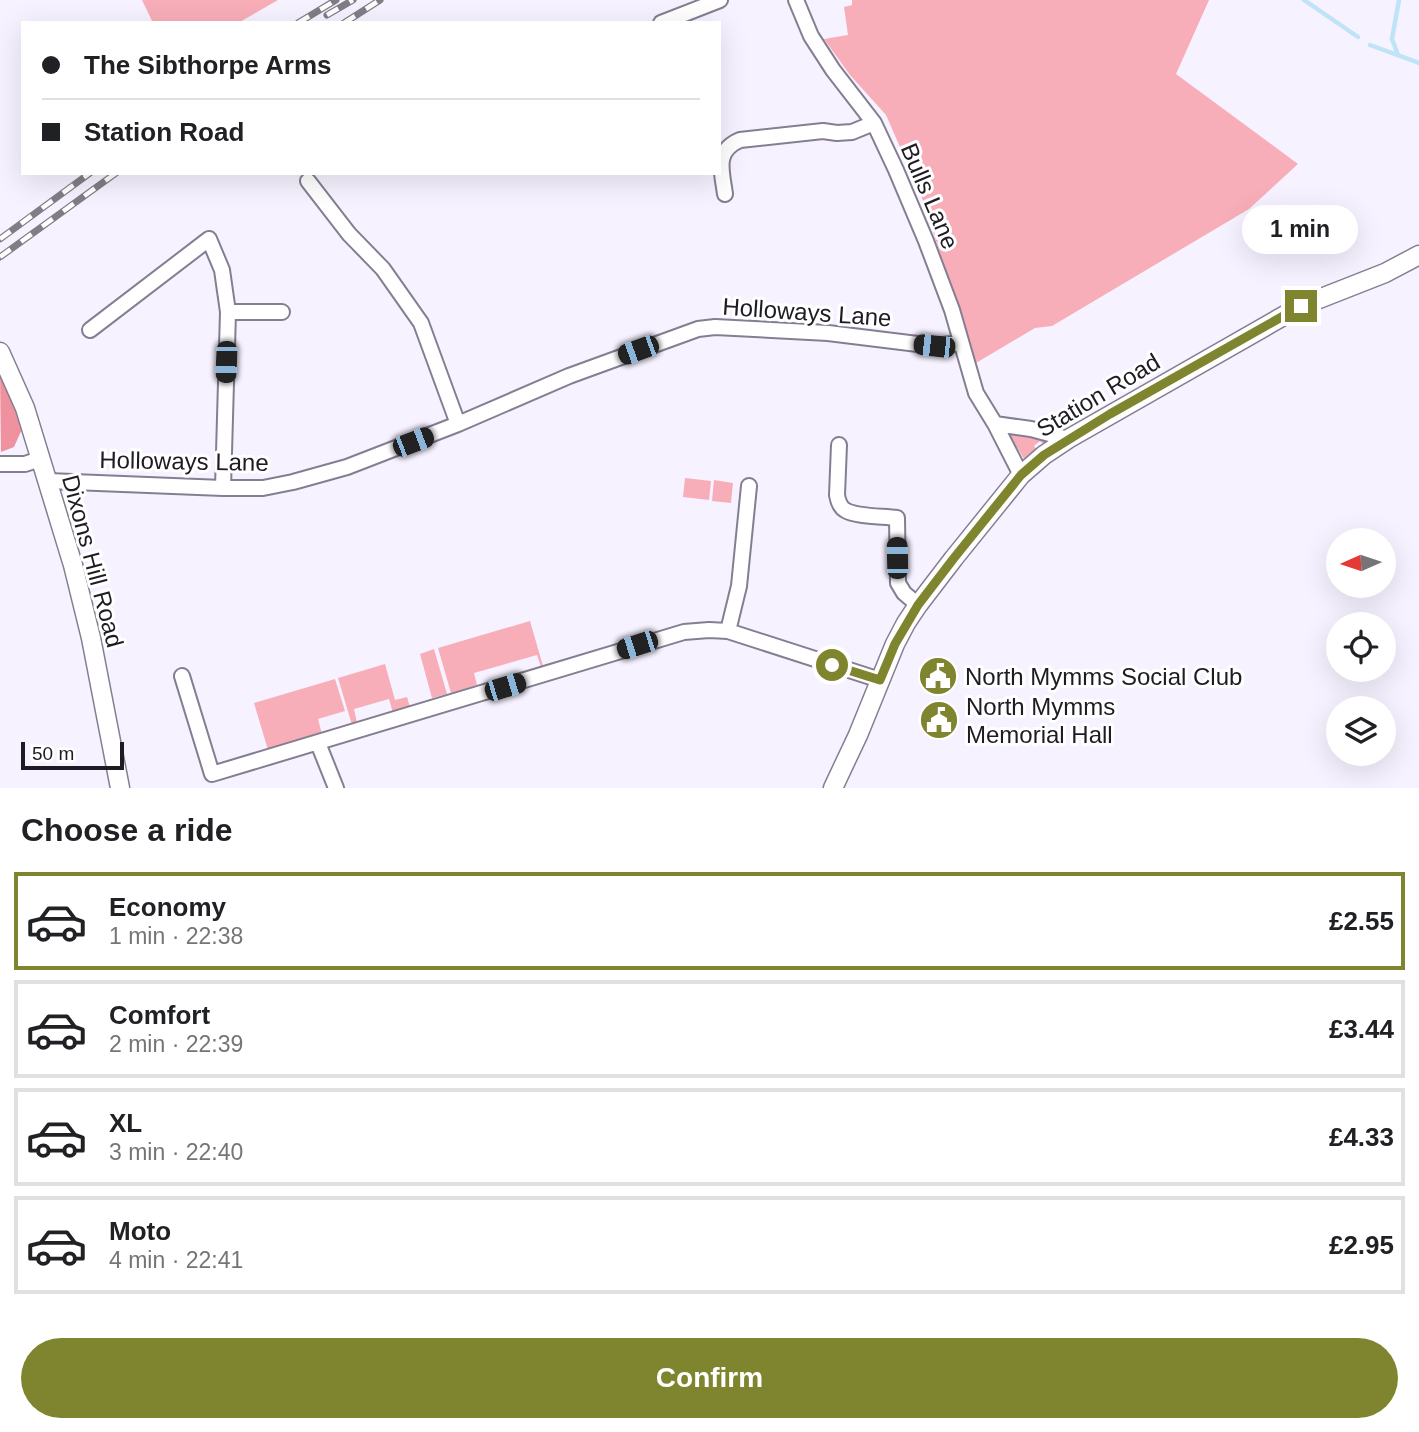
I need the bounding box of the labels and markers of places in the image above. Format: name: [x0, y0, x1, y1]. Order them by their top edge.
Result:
public building icon: North Mymms Social Club: [917, 655, 959, 697]
place label: North Mymms Social Club: [965, 663, 1242, 690]
place label: North Mymms Memorial Hall: [966, 693, 1115, 748]
public building icon: North Mymms Memorial Hall: [918, 699, 960, 741]

